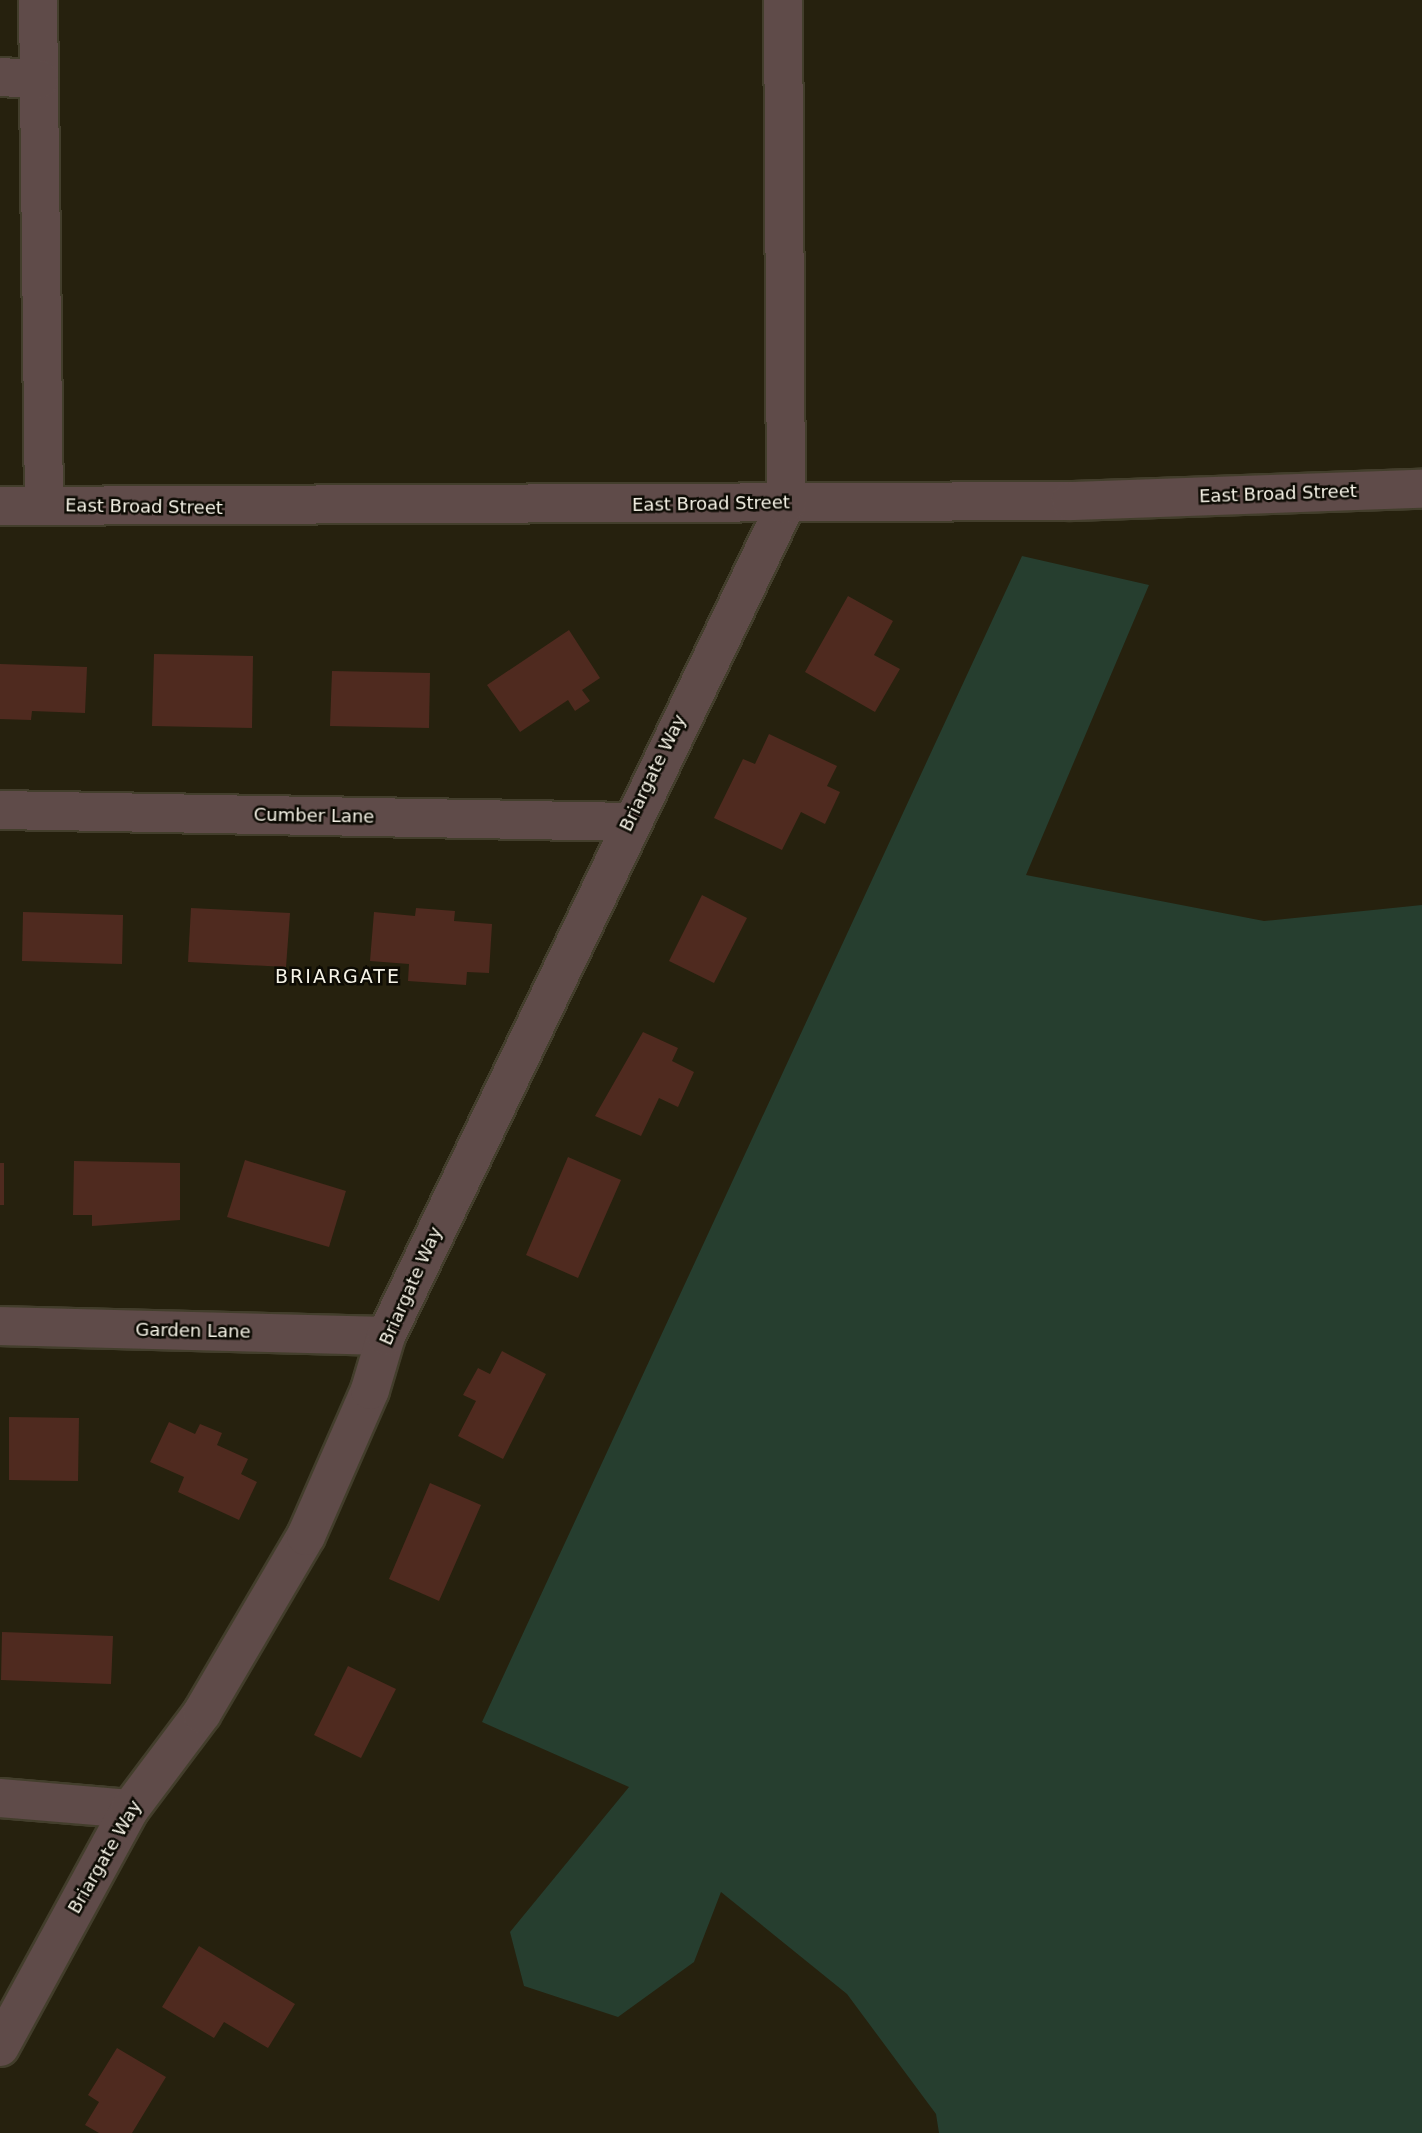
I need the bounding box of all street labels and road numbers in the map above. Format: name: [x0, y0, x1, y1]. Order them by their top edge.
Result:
street label: East Broad Street: [1199, 480, 1357, 508]
street label: East Broad Street: [632, 492, 790, 516]
street label: East Broad Street: [65, 495, 223, 519]
street label: Briargate Way: [615, 711, 691, 835]
street label: Cumber Lane: [253, 804, 375, 828]
street label: Briargate Way: [375, 1223, 447, 1349]
street label: Garden Lane: [135, 1319, 251, 1343]
street label: Briargate Way: [64, 1796, 146, 1918]

